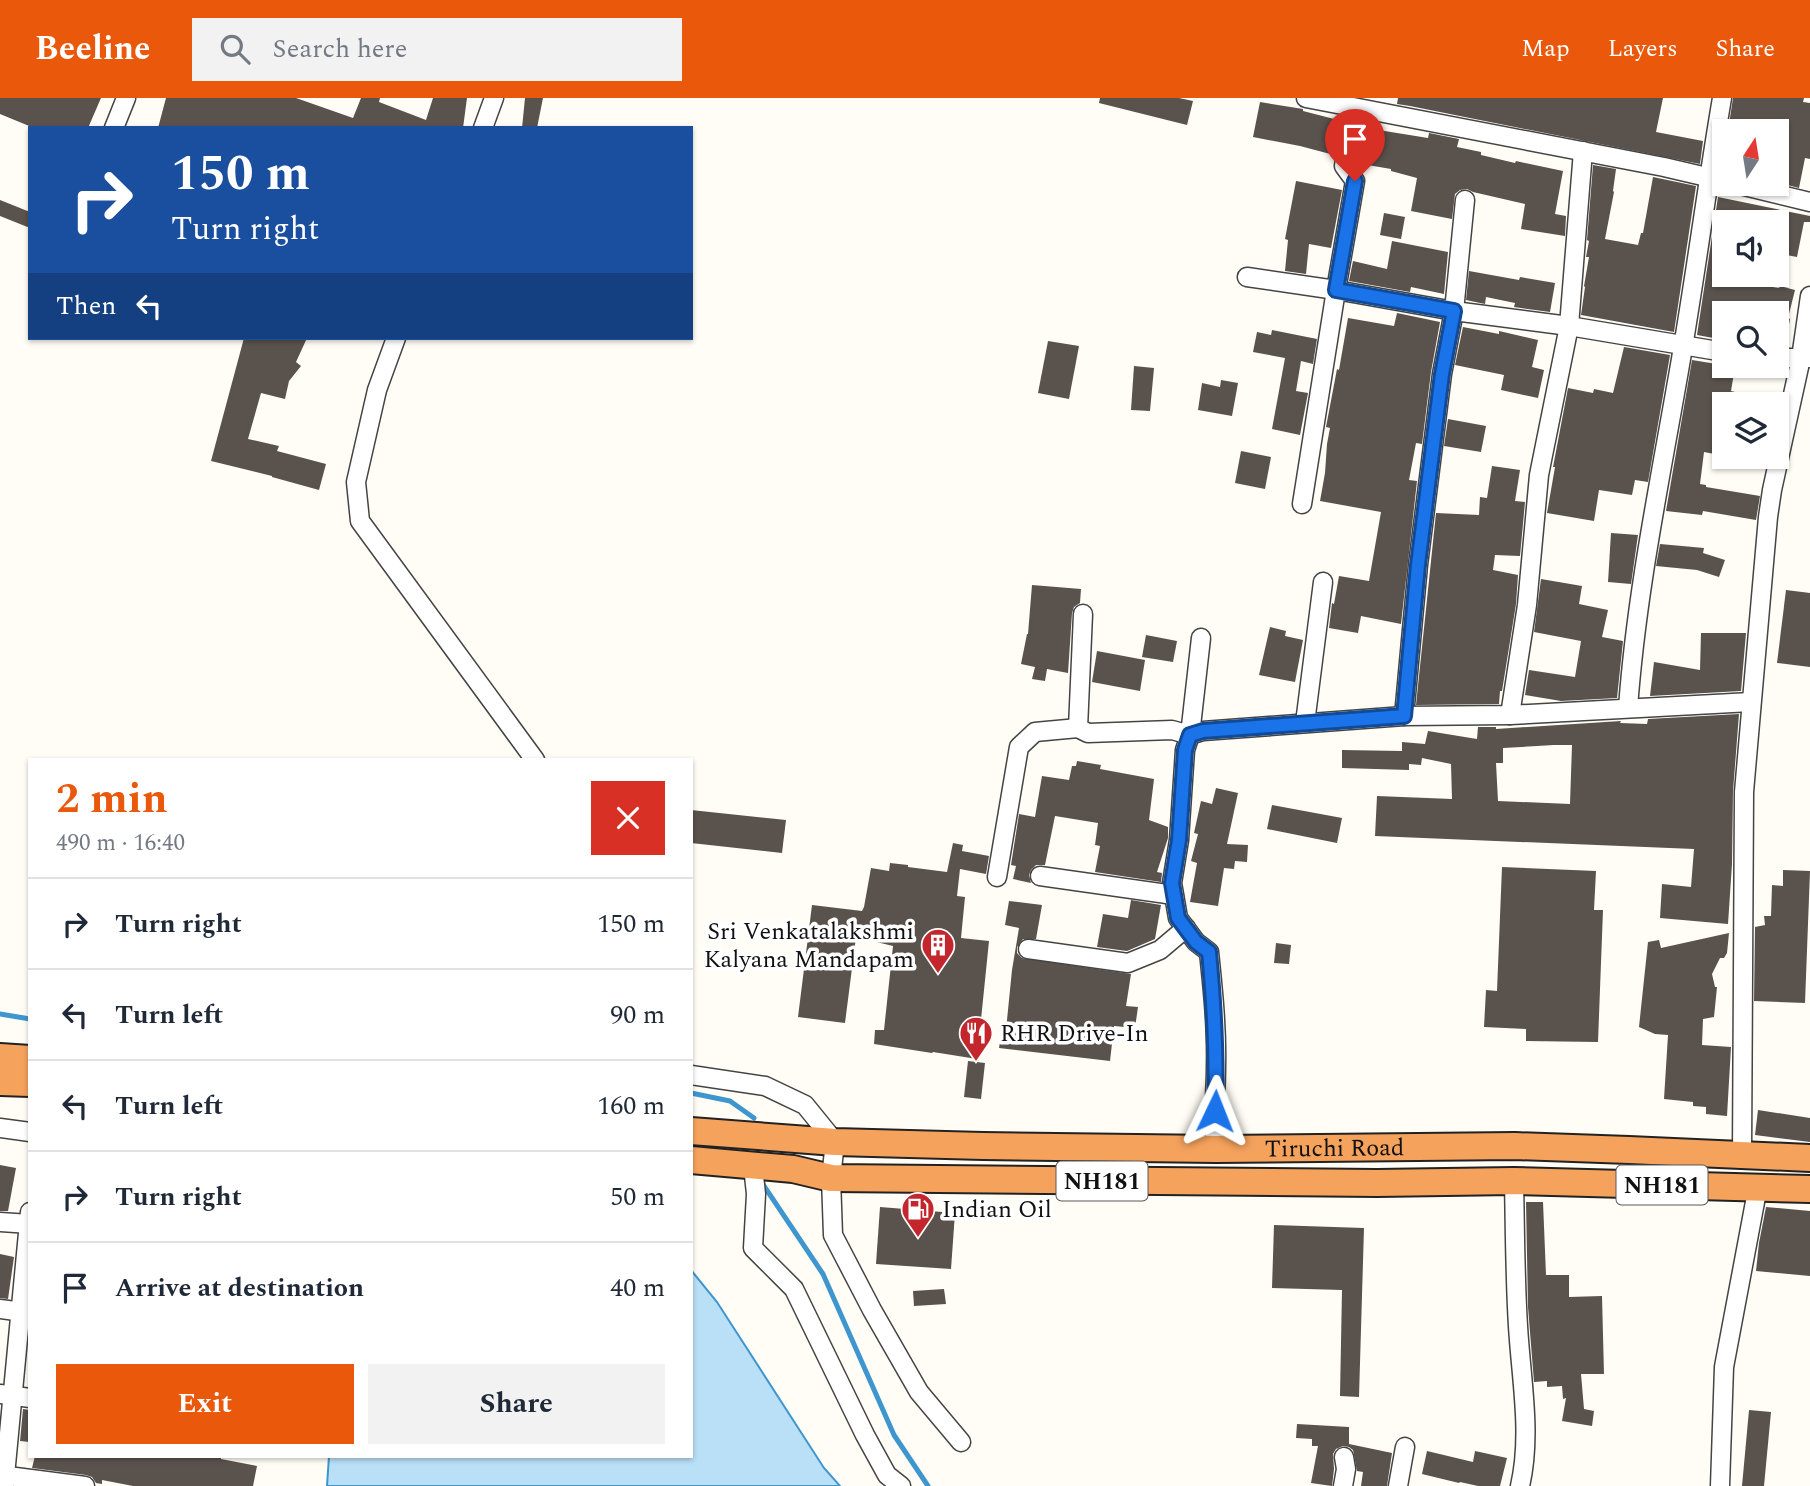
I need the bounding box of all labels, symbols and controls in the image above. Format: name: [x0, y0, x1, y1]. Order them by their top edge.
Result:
search box: [192, 18, 682, 81]
text: Beeline: [35, 24, 150, 74]
text: Search here: [272, 29, 407, 69]
icon: search: [216, 30, 254, 68]
text: Map: [1521, 31, 1570, 67]
text: Layers: [1608, 31, 1678, 67]
text: Share: [1716, 31, 1775, 67]
pin: [1325, 109, 1385, 181]
north arrow: [1712, 119, 1788, 196]
map controls: [1712, 119, 1789, 469]
icon: arrive: [1336, 120, 1374, 158]
text: 150 m: [171, 137, 310, 212]
icon: right: [56, 154, 147, 245]
text: Turn right: [171, 205, 319, 254]
button: sound: [1712, 210, 1789, 287]
text: Then: [56, 286, 116, 326]
icon: left: [130, 287, 168, 325]
button: search: [1712, 301, 1789, 378]
button: layers: [1712, 392, 1789, 469]
text: 2 min: [56, 768, 168, 831]
button: close: [591, 781, 665, 855]
text: 490 m · 16:40: [56, 826, 185, 861]
text: Turn right: [115, 904, 242, 944]
text: 150 m: [597, 904, 665, 944]
icon: right: [56, 905, 94, 943]
place label: Sri Venkatalakshmi Kalyana Mandapam: [704, 914, 914, 978]
building icon: Sri Venkatalakshmi Kalyana Mandapam: [919, 926, 957, 975]
text: Turn left: [115, 995, 223, 1035]
text: 90 m: [610, 995, 665, 1035]
icon: left: [56, 996, 94, 1034]
restaurant icon: RHR Drive-In: [957, 1014, 995, 1063]
place label: RHR Drive-In: [1000, 1016, 1149, 1052]
position arrow: [1178, 1074, 1252, 1148]
text: Turn left: [115, 1086, 223, 1126]
text: 160 m: [597, 1086, 665, 1126]
icon: left: [56, 1087, 94, 1125]
street label: Tiruchi Road: [1264, 1130, 1405, 1168]
road number: NH181: [1056, 1162, 1148, 1200]
road number: NH181: [1616, 1166, 1708, 1204]
text: Turn right: [115, 1177, 242, 1217]
text: 50 m: [610, 1177, 665, 1217]
icon: right: [56, 1178, 94, 1216]
fuel station icon: Indian Oil: [899, 1190, 937, 1239]
place label: Indian Oil: [942, 1192, 1052, 1228]
text: Arrive at destination: [115, 1268, 364, 1308]
text: 40 m: [610, 1268, 665, 1308]
icon: arrive: [56, 1269, 94, 1307]
button: Exit: [56, 1364, 354, 1444]
button: Share: [368, 1364, 665, 1444]

